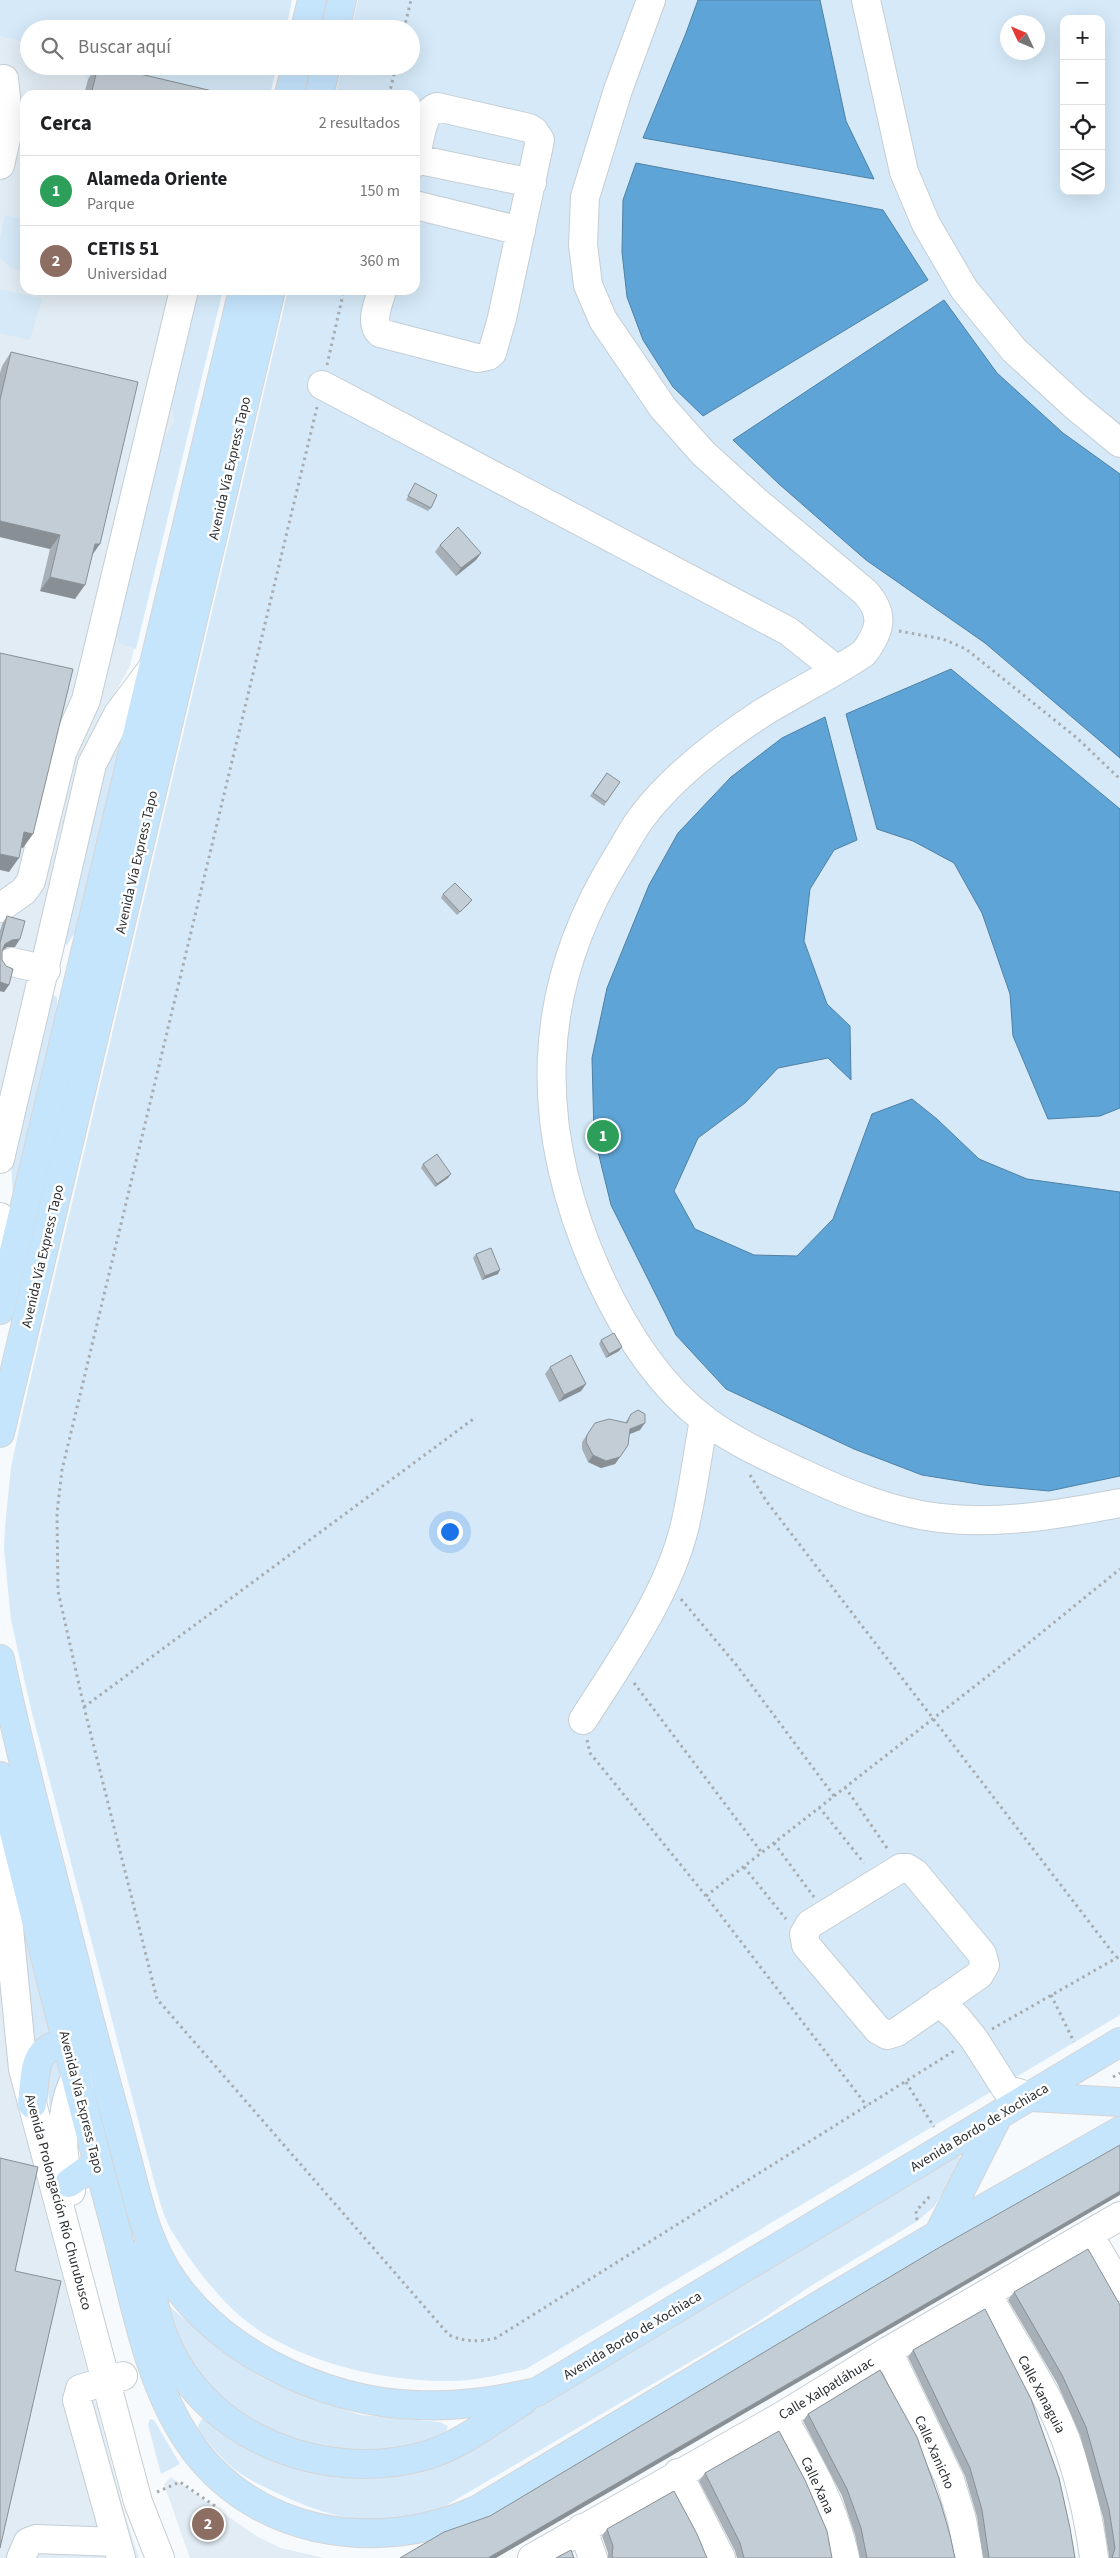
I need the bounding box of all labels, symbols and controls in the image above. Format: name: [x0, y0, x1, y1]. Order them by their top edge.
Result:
north arrow: [1000, 15, 1045, 60]
map controls: [1060, 15, 1105, 195]
button: +: [1060, 15, 1105, 60]
search box: [20, 20, 420, 75]
icon: search: [38, 34, 66, 62]
text: Buscar aquí: [78, 34, 171, 61]
button: −: [1060, 60, 1105, 105]
button: locate: [1060, 105, 1105, 150]
text: Cerca: [40, 108, 92, 138]
text: 2 resultados: [319, 112, 400, 134]
button: layers: [1060, 150, 1105, 195]
text: Alameda Oriente: [87, 166, 227, 193]
text: 1: [52, 180, 60, 202]
text: 150 m: [360, 180, 400, 202]
text: Parque: [87, 193, 134, 215]
text: CETIS 51: [87, 236, 159, 263]
text: 2: [52, 250, 60, 272]
text: 360 m: [360, 250, 400, 272]
text: Universidad: [87, 263, 167, 285]
street label: Avenida Vía Express Tapo: [204, 395, 256, 542]
street label: Avenida Vía Express Tapo: [111, 789, 163, 936]
pin: 1: [587, 1117, 619, 1155]
street label: Avenida Vía Express Tapo: [17, 1183, 69, 1330]
your location: [437, 1519, 463, 1545]
street label: Avenida Vía Express Tapo: [54, 2029, 108, 2176]
street label: Avenida Bordo de Xochiaca: [907, 2079, 1053, 2177]
street label: Avenida Prolongación Río Churubusco: [20, 2092, 97, 2312]
street label: Avenida Bordo de Xochiaca: [560, 2287, 706, 2385]
street label: Calle Xalpatláhuac: [775, 2352, 879, 2425]
street label: Calle Xanaguia: [1012, 2352, 1070, 2437]
street label: Calle Xanicho: [909, 2412, 959, 2492]
street label: Calle Xana: [795, 2454, 839, 2517]
pin: 2: [192, 2505, 224, 2543]

